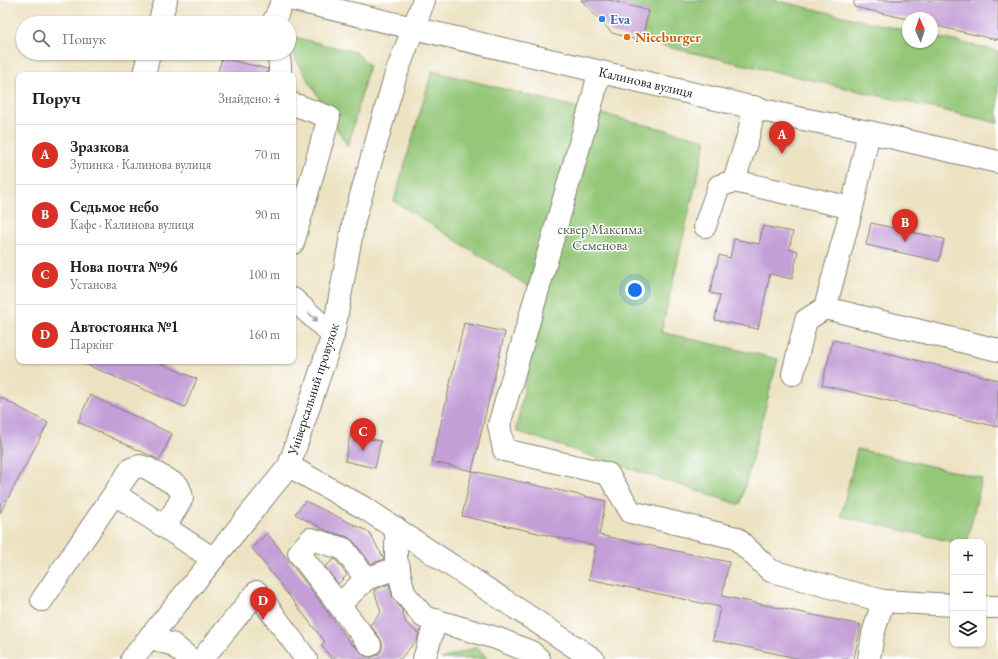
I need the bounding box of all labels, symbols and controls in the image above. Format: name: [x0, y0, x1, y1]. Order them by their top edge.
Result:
place label: Eva: [610, 10, 631, 28]
north arrow: [902, 12, 938, 48]
marker: Eva: [597, 14, 607, 24]
search box: [16, 16, 296, 60]
icon: search: [30, 27, 52, 49]
place label: Niceburger: [635, 28, 701, 46]
text: Пошук: [62, 29, 106, 48]
marker: Niceburger: [622, 32, 632, 42]
street label: Калинова вулиця: [597, 62, 695, 102]
text: Поруч: [32, 87, 81, 109]
text: Знайдено: 4: [218, 90, 280, 107]
pin: A: [769, 121, 795, 154]
text: Зразкова: [70, 137, 129, 156]
text: A: [40, 146, 50, 163]
text: 70 m: [255, 146, 280, 163]
text: Зупинка · Калинова вулиця: [70, 156, 211, 173]
text: Седьмое небо: [70, 197, 159, 216]
text: B: [41, 206, 49, 223]
text: 90 m: [255, 206, 280, 223]
pin: B: [892, 209, 918, 242]
text: Кафе · Калинова вулиця: [70, 216, 194, 233]
park label: сквер Максима Семенова: [557, 220, 643, 254]
text: Нова почта №96: [70, 257, 178, 276]
text: C: [40, 266, 50, 283]
text: 100 m: [249, 266, 280, 283]
text: Установа: [70, 276, 117, 293]
your location: [625, 280, 645, 300]
one-way arrow: [308, 312, 318, 322]
text: Автостоянка №1: [70, 317, 179, 336]
street label: Універсальний провулок: [283, 320, 343, 458]
text: D: [40, 326, 50, 343]
text: 160 m: [249, 326, 280, 343]
text: Паркінг: [70, 336, 113, 353]
pin: C: [350, 418, 376, 451]
map controls: [950, 539, 986, 647]
button: +: [950, 539, 986, 575]
button: −: [950, 575, 986, 611]
pin: D: [250, 587, 276, 620]
button: layers: [950, 611, 986, 647]

